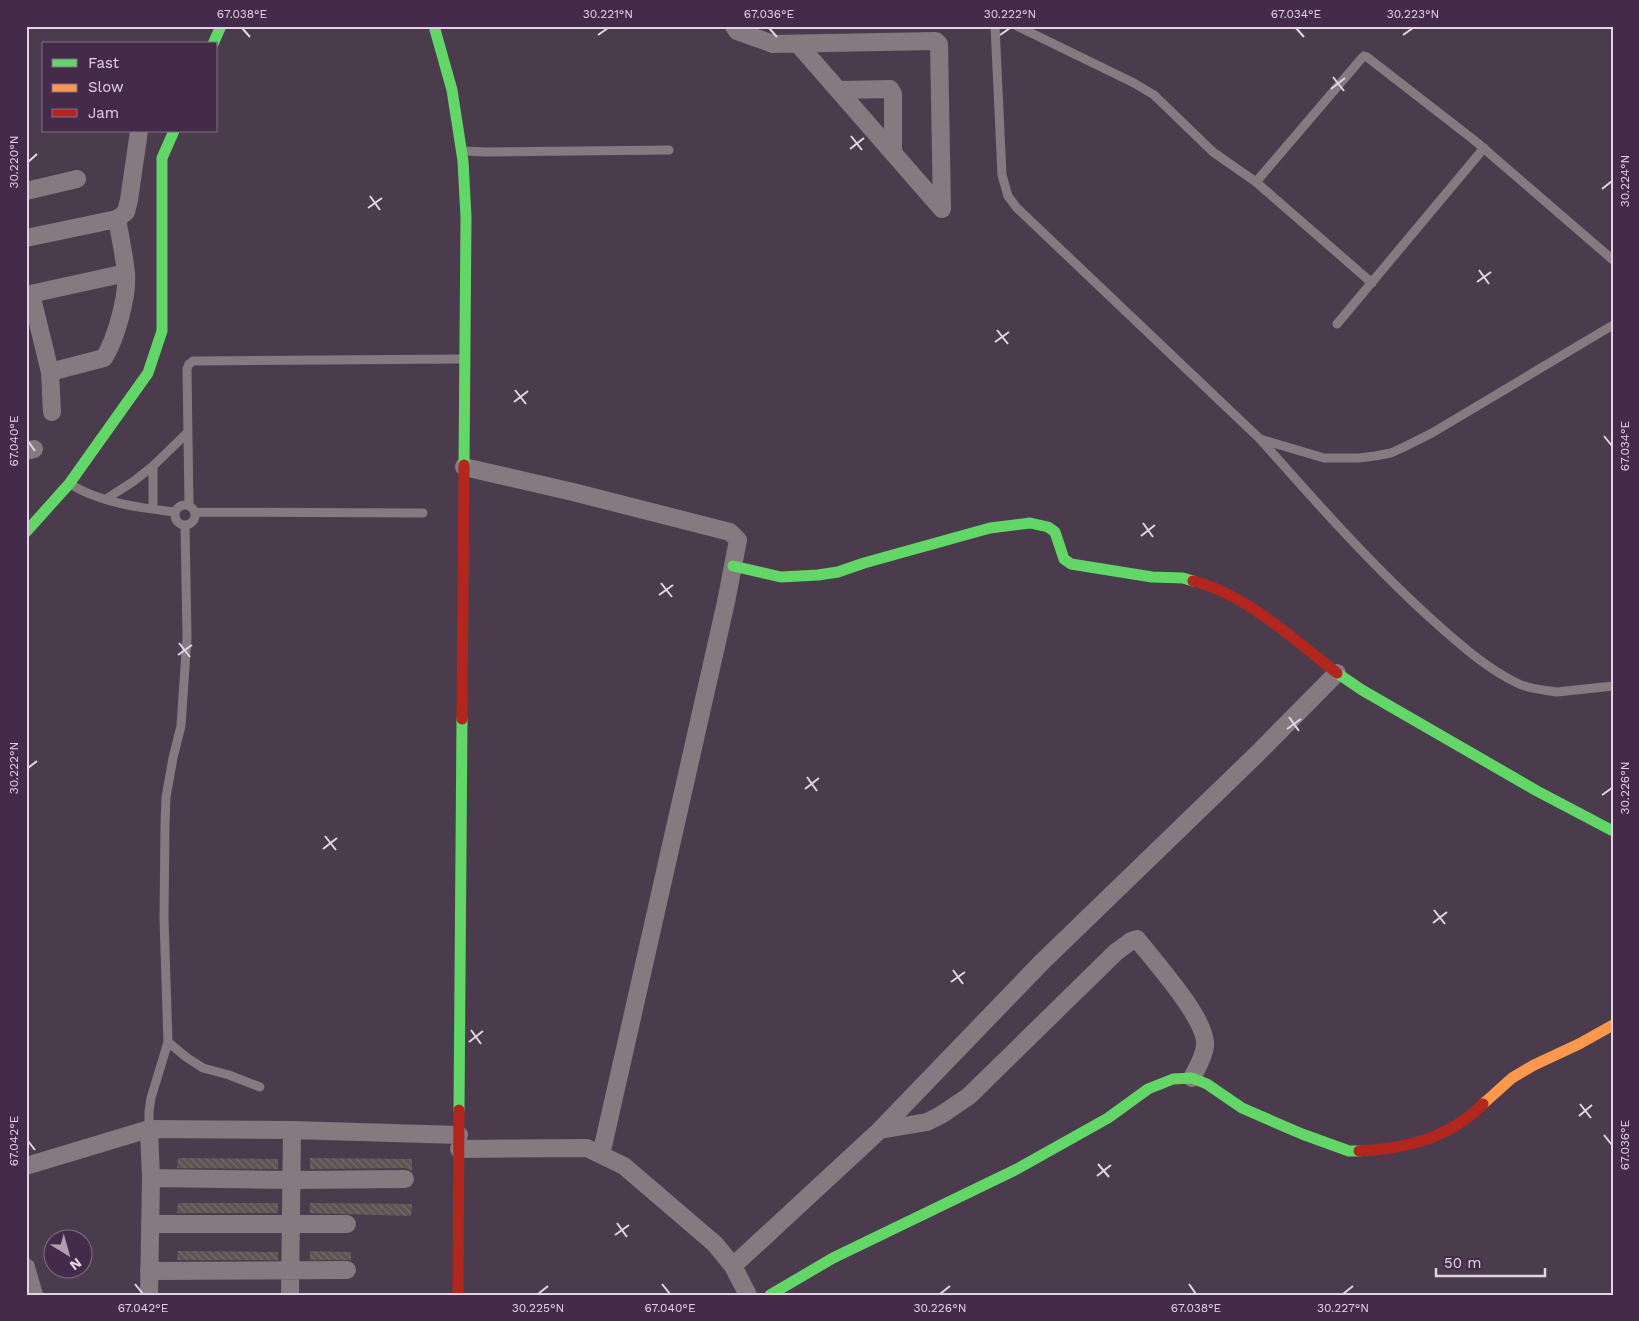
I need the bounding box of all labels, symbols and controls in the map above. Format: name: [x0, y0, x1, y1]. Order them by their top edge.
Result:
text: 67.038°E: [217, 7, 268, 21]
text: 30.221°N: [583, 7, 633, 21]
text: 67.036°E: [744, 7, 795, 21]
text: 30.222°N: [984, 7, 1036, 21]
text: 67.034°E: [1271, 7, 1322, 21]
text: 30.223°N: [1387, 7, 1439, 21]
legend: [42, 42, 218, 132]
text: Fast: [88, 54, 120, 72]
text: Slow: [88, 78, 124, 96]
text: Jam: [88, 104, 119, 122]
text: 30.220°N: [7, 135, 21, 189]
text: 30.224°N: [1618, 155, 1632, 207]
text: 67.040°E: [7, 415, 21, 467]
text: 67.034°E: [1618, 420, 1632, 471]
text: 30.222°N: [7, 742, 21, 794]
text: 30.226°N: [1618, 762, 1632, 814]
text: 67.042°E: [7, 1115, 21, 1166]
text: 67.036°E: [1618, 1119, 1632, 1170]
north arrow: [42, 1228, 92, 1278]
scale bar: [1436, 1246, 1545, 1278]
text: 50 m: [1444, 1254, 1481, 1272]
text: N: [67, 1255, 85, 1274]
text: 67.042°E: [118, 1301, 169, 1315]
text: 30.225°N: [512, 1301, 564, 1315]
text: 67.040°E: [644, 1301, 696, 1315]
text: 30.226°N: [914, 1301, 966, 1315]
text: 67.038°E: [1171, 1301, 1222, 1315]
text: 30.227°N: [1317, 1301, 1369, 1315]

